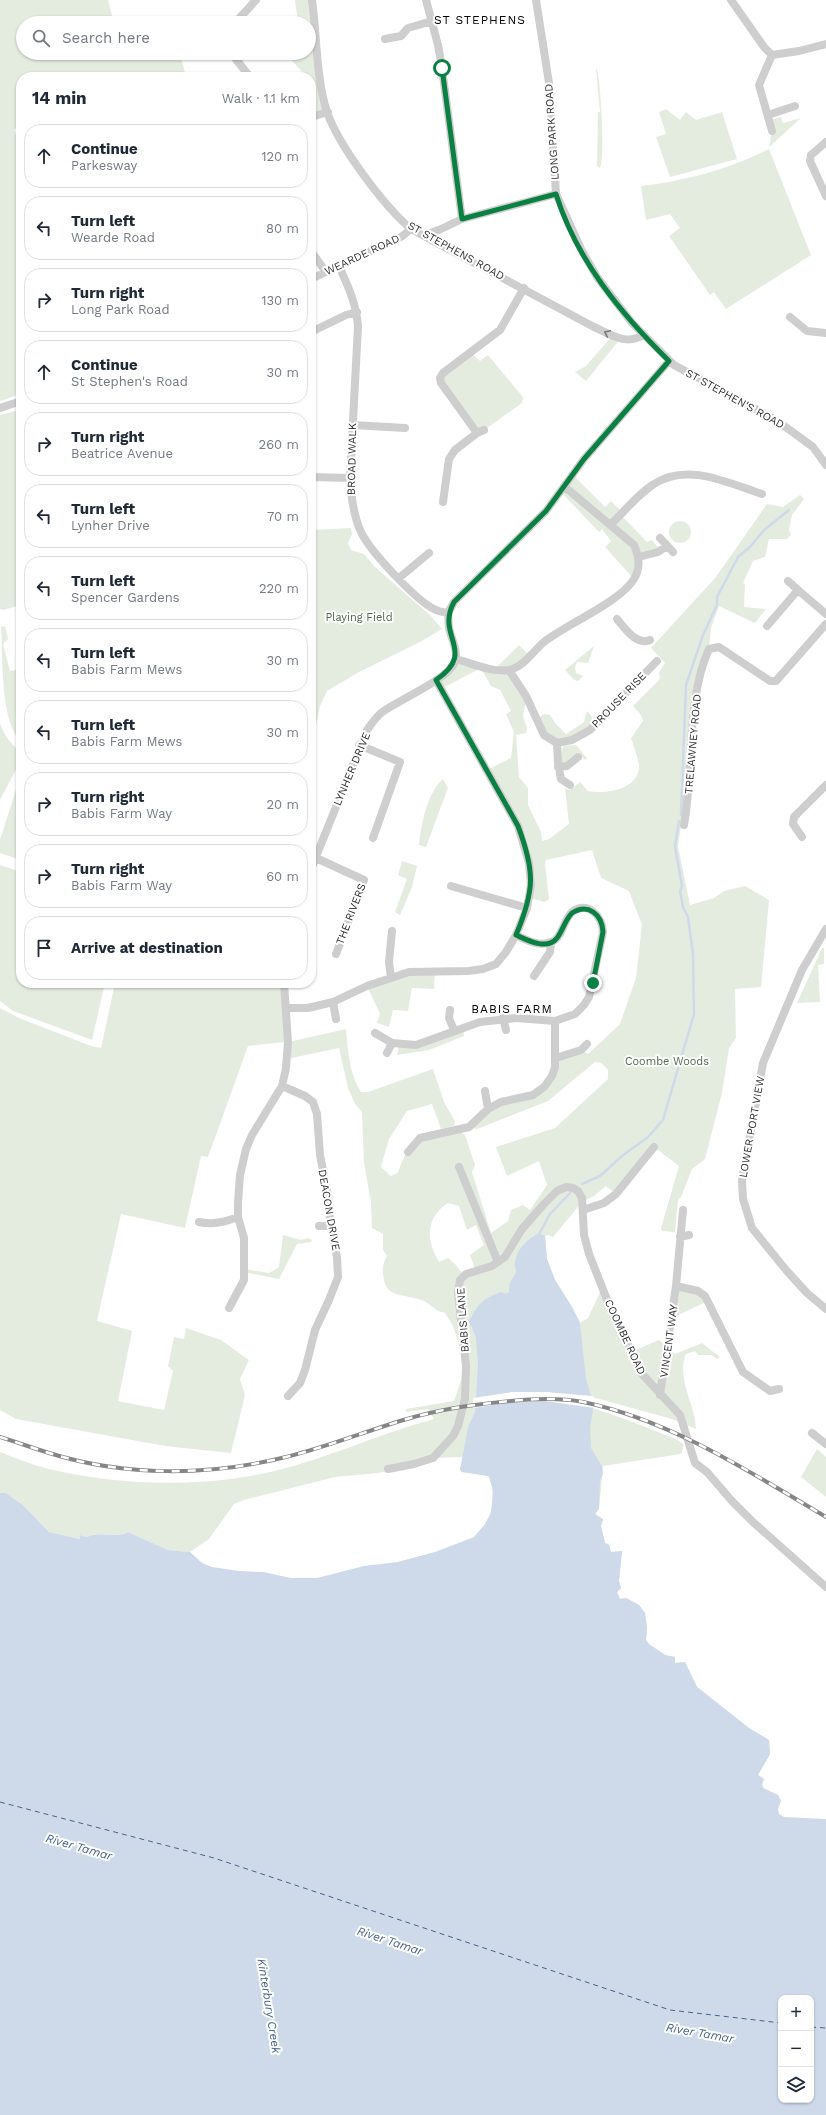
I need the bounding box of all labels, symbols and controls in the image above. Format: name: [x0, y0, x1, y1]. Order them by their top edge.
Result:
district label: ST STEPHENS: [434, 13, 526, 27]
search box: [16, 16, 316, 60]
icon: search: [30, 27, 52, 49]
text: Search here: [62, 29, 150, 47]
route start: [433, 59, 451, 77]
street label: LONG PARK ROAD: [542, 83, 562, 181]
text: 14 min: [32, 88, 87, 108]
text: Walk · 1.1 km: [222, 91, 300, 106]
text: Continue: [71, 140, 138, 158]
icon: ahead: [33, 145, 55, 167]
text: 120 m: [261, 149, 299, 164]
text: Parkesway: [71, 158, 137, 173]
text: Turn left: [71, 212, 135, 230]
icon: left: [33, 217, 55, 239]
street label: ST STEPHENS ROAD: [405, 219, 507, 283]
text: 80 m: [266, 221, 299, 236]
text: Wearde Road: [71, 230, 155, 245]
street label: WEARDE ROAD: [322, 232, 402, 278]
text: Turn right: [71, 284, 144, 302]
icon: right: [33, 289, 55, 311]
text: 130 m: [261, 293, 299, 308]
text: Long Park Road: [71, 302, 170, 317]
one-way arrow: [604, 330, 612, 338]
text: Continue: [71, 356, 138, 374]
icon: ahead: [33, 361, 55, 383]
text: 30 m: [267, 365, 299, 380]
street label: ST STEPHEN'S ROAD: [683, 366, 787, 432]
text: St Stephen's Road: [71, 374, 188, 389]
street label: BROAD WALK: [345, 423, 359, 495]
text: Turn right: [71, 428, 144, 446]
icon: right: [33, 433, 55, 455]
text: 260 m: [259, 437, 299, 452]
text: Beatrice Avenue: [71, 446, 173, 461]
text: Turn left: [71, 500, 135, 518]
icon: left: [33, 505, 55, 527]
text: 70 m: [267, 509, 299, 524]
text: Lynher Drive: [71, 518, 150, 533]
text: Turn left: [71, 572, 135, 590]
icon: left: [33, 577, 55, 599]
text: 220 m: [259, 581, 299, 596]
text: Spencer Gardens: [71, 590, 180, 605]
park label: Playing Field: [325, 611, 393, 624]
text: Turn left: [71, 644, 135, 662]
icon: left: [33, 649, 55, 671]
text: 30 m: [267, 653, 299, 668]
text: Babis Farm Mews: [71, 662, 182, 677]
street label: PROUSE RISE: [589, 669, 649, 731]
street label: TRELAWNEY ROAD: [682, 694, 704, 794]
text: Turn left: [71, 716, 135, 734]
icon: left: [33, 721, 55, 743]
text: 30 m: [267, 725, 299, 740]
street label: LYNHER DRIVE: [331, 730, 373, 808]
text: Babis Farm Mews: [71, 734, 182, 749]
text: Turn right: [71, 788, 144, 806]
icon: right: [33, 793, 55, 815]
text: 20 m: [267, 797, 299, 812]
text: Babis Farm Way: [71, 806, 172, 821]
text: Turn right: [71, 860, 144, 878]
icon: right: [33, 865, 55, 887]
text: 60 m: [266, 869, 299, 884]
text: Babis Farm Way: [71, 878, 172, 893]
street label: THE RIVERS: [333, 882, 369, 946]
icon: arrive: [33, 937, 55, 959]
text: Arrive at destination: [71, 939, 223, 957]
route end: [584, 974, 602, 992]
district label: BABIS FARM: [471, 1002, 553, 1016]
park label: Coombe Woods: [625, 1055, 709, 1068]
street label: LOWER PORT VIEW: [737, 1075, 767, 1179]
street label: DEACON DRIVE: [315, 1168, 343, 1252]
street label: BABIS LANE: [454, 1287, 472, 1353]
street label: COOMBE ROAD: [602, 1297, 648, 1377]
street label: VINCENT WAY: [657, 1303, 681, 1378]
water label: River Tamar: [44, 1831, 115, 1864]
water label: River Tamar: [355, 1924, 426, 1959]
water label: Kinterbury Creek: [255, 1958, 283, 2055]
map controls: [778, 1995, 814, 2103]
button: +: [778, 1995, 814, 2031]
water label: River Tamar: [665, 2020, 736, 2046]
button: −: [778, 2031, 814, 2067]
button: layers: [778, 2067, 814, 2103]

